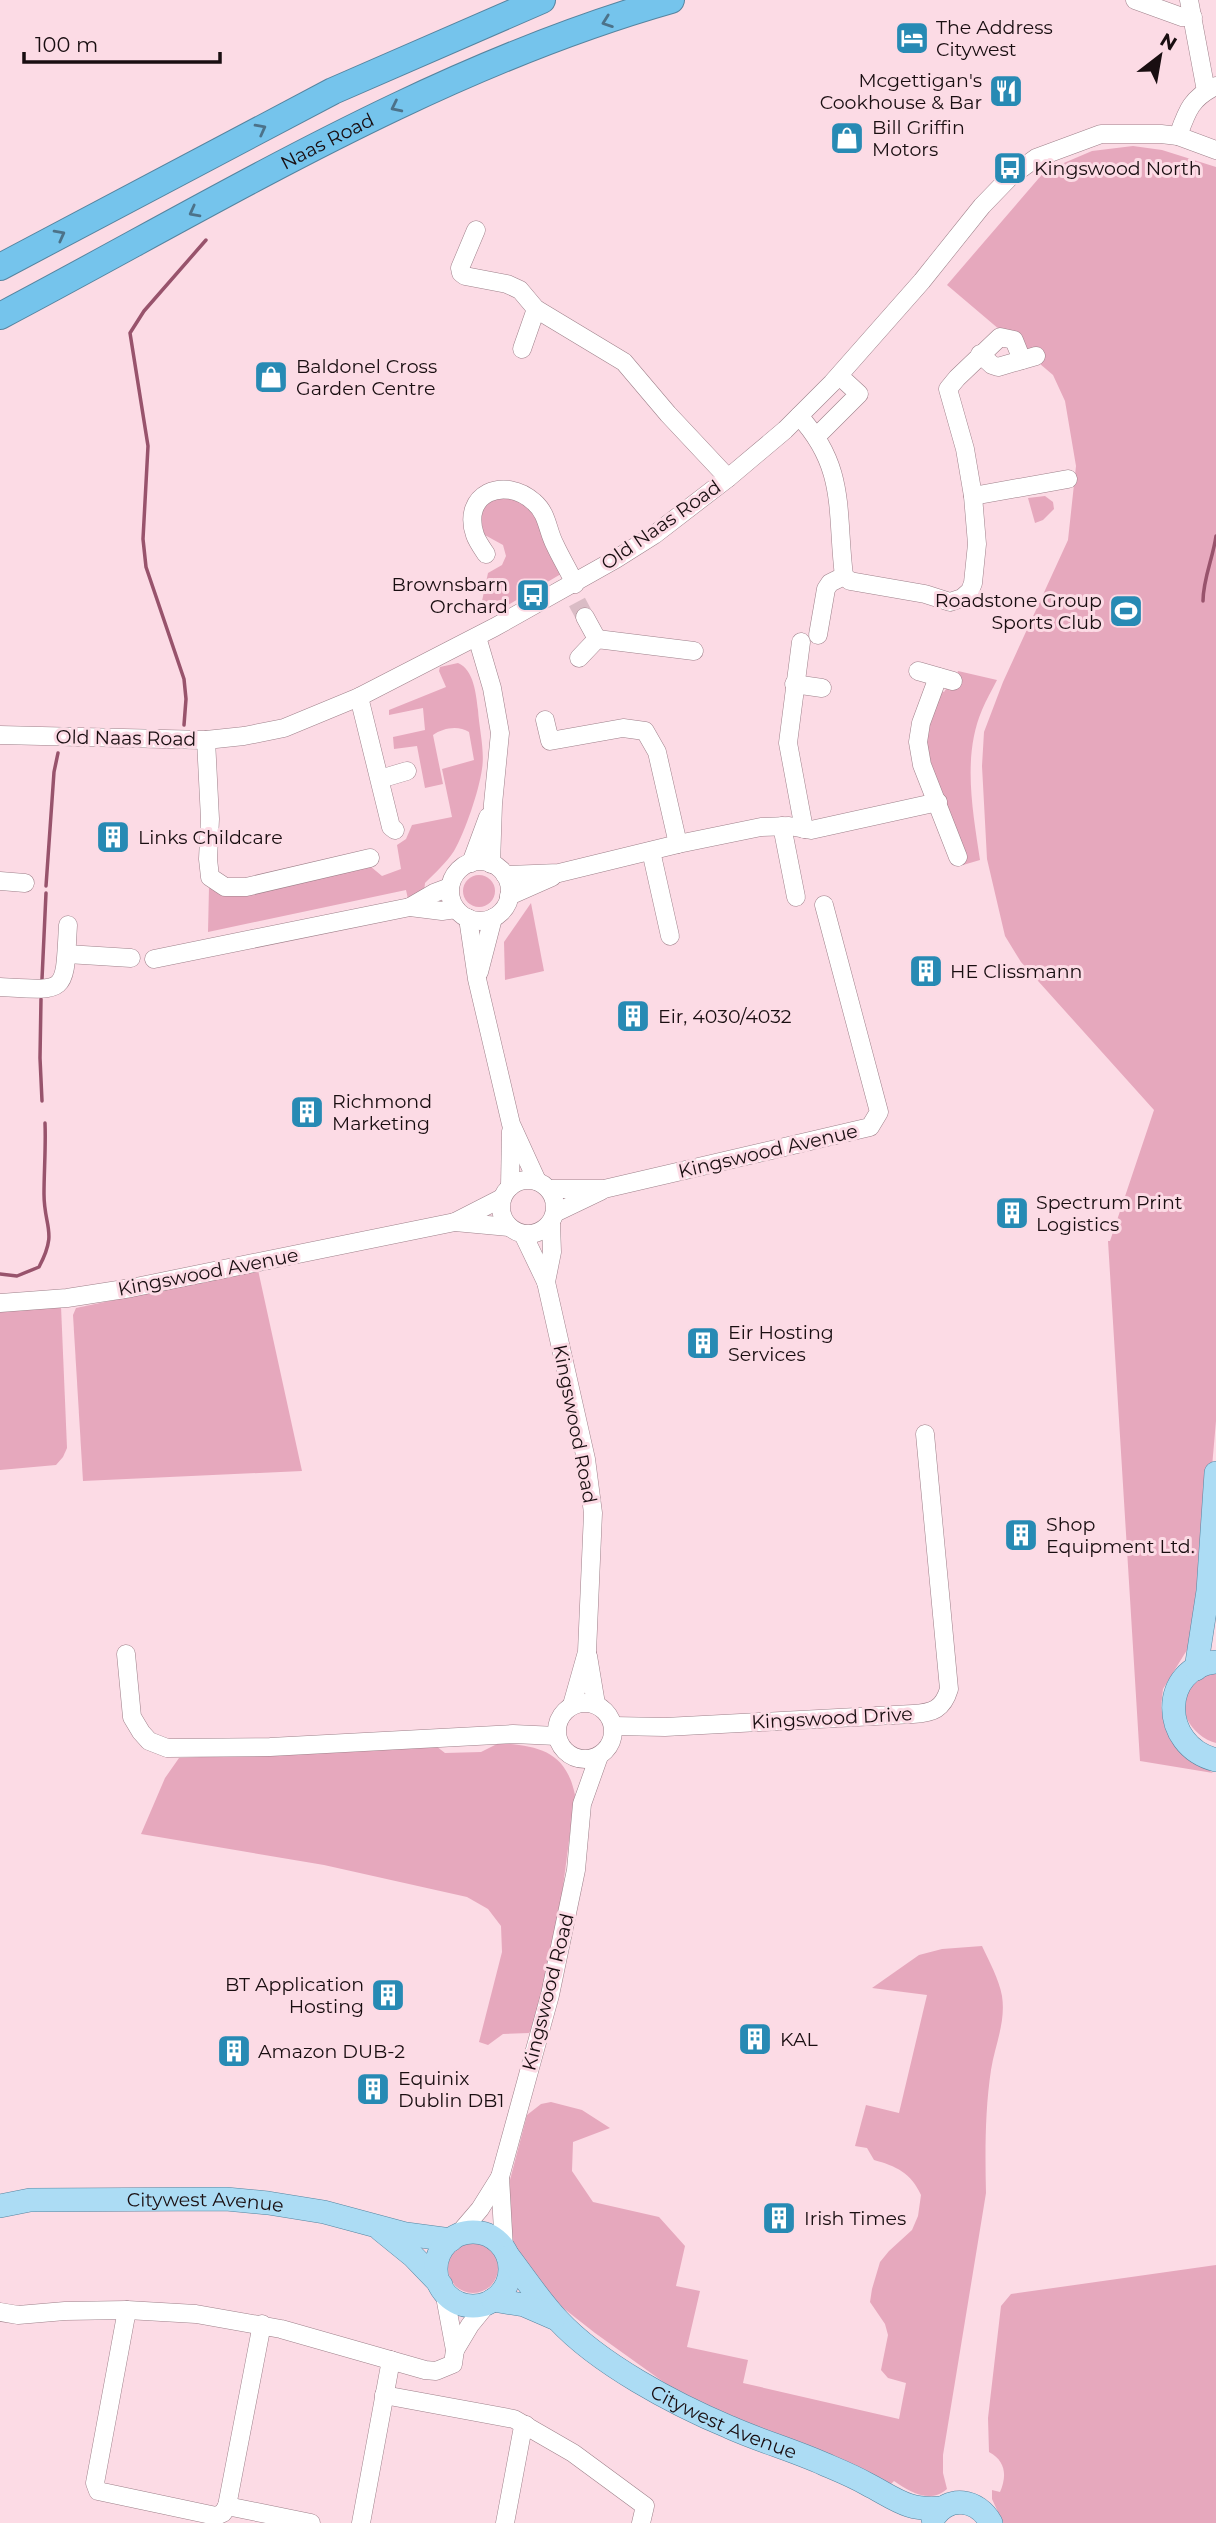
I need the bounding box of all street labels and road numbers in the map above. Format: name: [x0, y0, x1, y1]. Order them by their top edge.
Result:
street label: Naas Road: [276, 108, 378, 174]
street label: Old Naas Road: [597, 475, 725, 575]
street label: Old Naas Road: [55, 725, 197, 751]
street label: Kingswood Avenue: [676, 1119, 860, 1183]
street label: Kingswood Avenue: [116, 1243, 300, 1301]
street label: Kingswood Road: [548, 1343, 602, 1505]
street label: Kingswood Drive: [751, 1702, 913, 1734]
street label: Kingswood Road: [517, 1911, 579, 2073]
street label: Citywest Avenue: [127, 2187, 286, 2217]
street label: Citywest Avenue: [647, 2379, 800, 2463]

